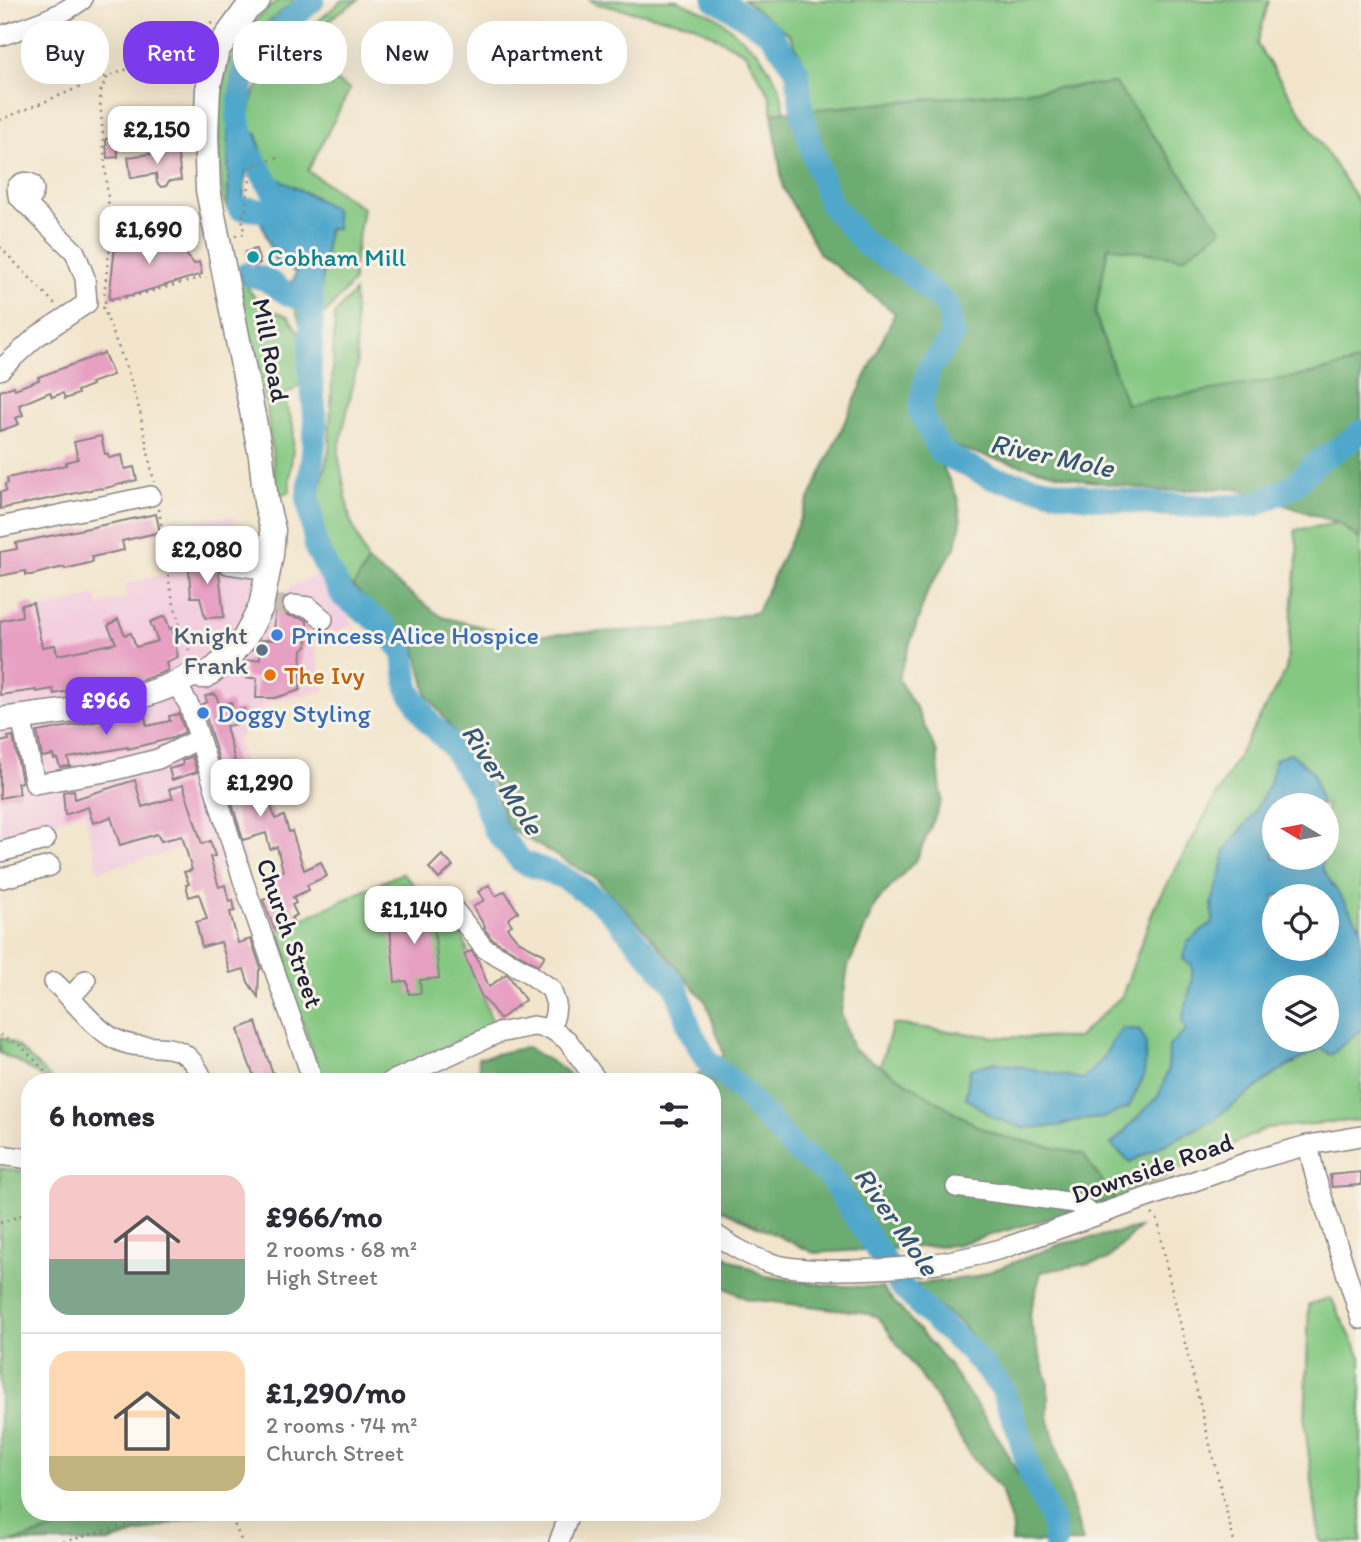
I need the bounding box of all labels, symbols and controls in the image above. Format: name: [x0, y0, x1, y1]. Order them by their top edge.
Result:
chip: Buy: [21, 21, 109, 84]
chip: Rent: [123, 21, 219, 84]
chip: Filters: [233, 21, 347, 84]
chip: New: [361, 21, 453, 84]
chip: Apartment: [467, 21, 627, 84]
pin: £2,150: [100, 106, 214, 166]
text: £2,150: [124, 115, 190, 143]
pin: £1,690: [92, 206, 206, 266]
text: £1,690: [116, 215, 182, 243]
place label: Cobham Mill: [267, 241, 406, 273]
marker: Cobham Mill: [245, 249, 261, 265]
street label: Mill Road: [245, 296, 297, 404]
water label: River Mole: [987, 425, 1118, 485]
pin: £2,080: [150, 526, 264, 586]
text: £2,080: [172, 535, 242, 563]
place label: Knight Frank: [173, 619, 249, 681]
place label: Princess Alice Hospice: [291, 619, 539, 651]
marker: Princess Alice Hospice: [269, 627, 285, 643]
marker: Knight Frank: [254, 642, 270, 658]
place label: The Ivy: [284, 659, 365, 691]
marker: The Ivy: [262, 667, 278, 683]
pin: £966: [65, 678, 147, 737]
text: £966: [82, 686, 130, 714]
place label: Doggy Styling: [217, 697, 372, 729]
marker: Doggy Styling: [195, 705, 211, 721]
water label: River Mole: [455, 717, 552, 842]
pin: £1,290: [203, 760, 317, 819]
text: £1,290: [227, 768, 293, 796]
north arrow: [1262, 793, 1339, 870]
map controls: [1262, 793, 1339, 1052]
street label: Church Street: [249, 854, 331, 1012]
button: locate: [1262, 884, 1339, 961]
pin: £1,140: [357, 886, 471, 946]
text: £1,140: [380, 895, 448, 923]
button: layers: [1262, 975, 1339, 1052]
icon: filters: [655, 1096, 693, 1134]
text: 6 homes: [49, 1097, 155, 1134]
street label: Downside Road: [1067, 1125, 1237, 1211]
water label: River Mole: [847, 1160, 948, 1283]
text: £966/mo: [266, 1198, 383, 1235]
icon: home: [105, 1203, 189, 1287]
text: 2 rooms · 68 m²: [266, 1235, 417, 1263]
text: High Street: [266, 1263, 378, 1291]
text: £1,290/mo: [266, 1374, 406, 1411]
icon: home: [105, 1379, 189, 1463]
text: 2 rooms · 74 m²: [266, 1411, 418, 1439]
text: Church Street: [266, 1439, 404, 1467]

